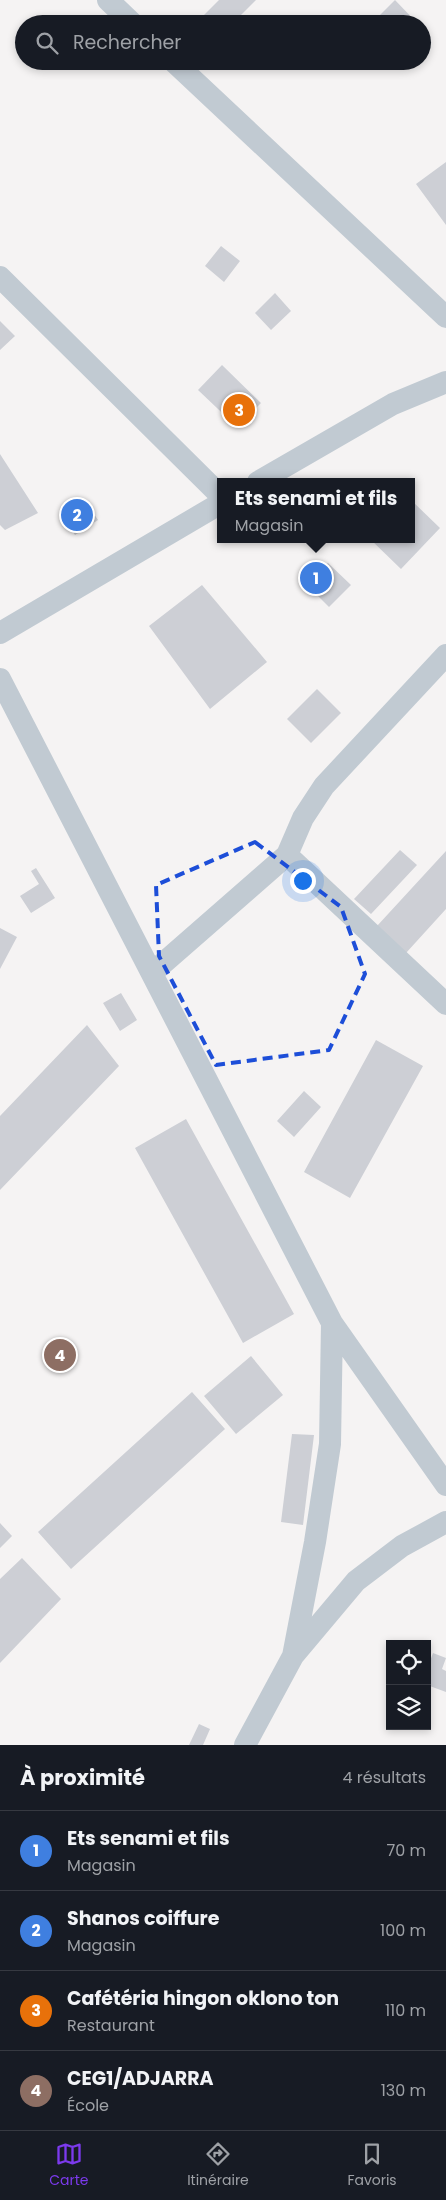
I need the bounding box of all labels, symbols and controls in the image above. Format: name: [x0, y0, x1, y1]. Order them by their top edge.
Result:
search box: [15, 15, 431, 70]
icon: search: [33, 29, 61, 57]
text: Rechercher: [73, 29, 181, 56]
pin: 3: [223, 391, 255, 429]
popup: [217, 478, 415, 543]
text: Ets senami et fils: [235, 485, 397, 512]
pin: 2: [61, 496, 93, 534]
text: Magasin: [235, 514, 304, 537]
pin: 1: [300, 559, 332, 597]
your location: [290, 868, 316, 894]
pin: 4: [44, 1336, 76, 1374]
map controls: [386, 1640, 431, 1730]
button: locate: [386, 1640, 431, 1685]
button: layers: [386, 1685, 431, 1730]
text: À proximité: [20, 1763, 145, 1792]
text: 4 résultats: [342, 1766, 426, 1789]
text: Ets senami et fils: [67, 1825, 230, 1852]
text: 1: [33, 1839, 39, 1862]
text: 70 m: [386, 1839, 426, 1862]
text: Magasin: [67, 1854, 136, 1877]
text: Shanos coiffure: [67, 1905, 219, 1932]
text: 2: [31, 1919, 41, 1942]
text: 100 m: [380, 1919, 426, 1942]
text: Magasin: [67, 1934, 136, 1957]
text: Cafétéria hingon oklono ton: [67, 1985, 339, 2012]
text: 3: [31, 1999, 41, 2022]
text: 110 m: [385, 1999, 426, 2022]
text: Restaurant: [67, 2014, 155, 2037]
text: CEG1/ADJARRA: [67, 2065, 214, 2092]
text: 4: [31, 2079, 41, 2102]
text: 130 m: [381, 2079, 426, 2102]
text: École: [67, 2094, 109, 2117]
tab: Carte: [49, 2140, 89, 2191]
tab: Itinéraire: [187, 2140, 249, 2191]
tab: Favoris: [347, 2140, 397, 2191]

